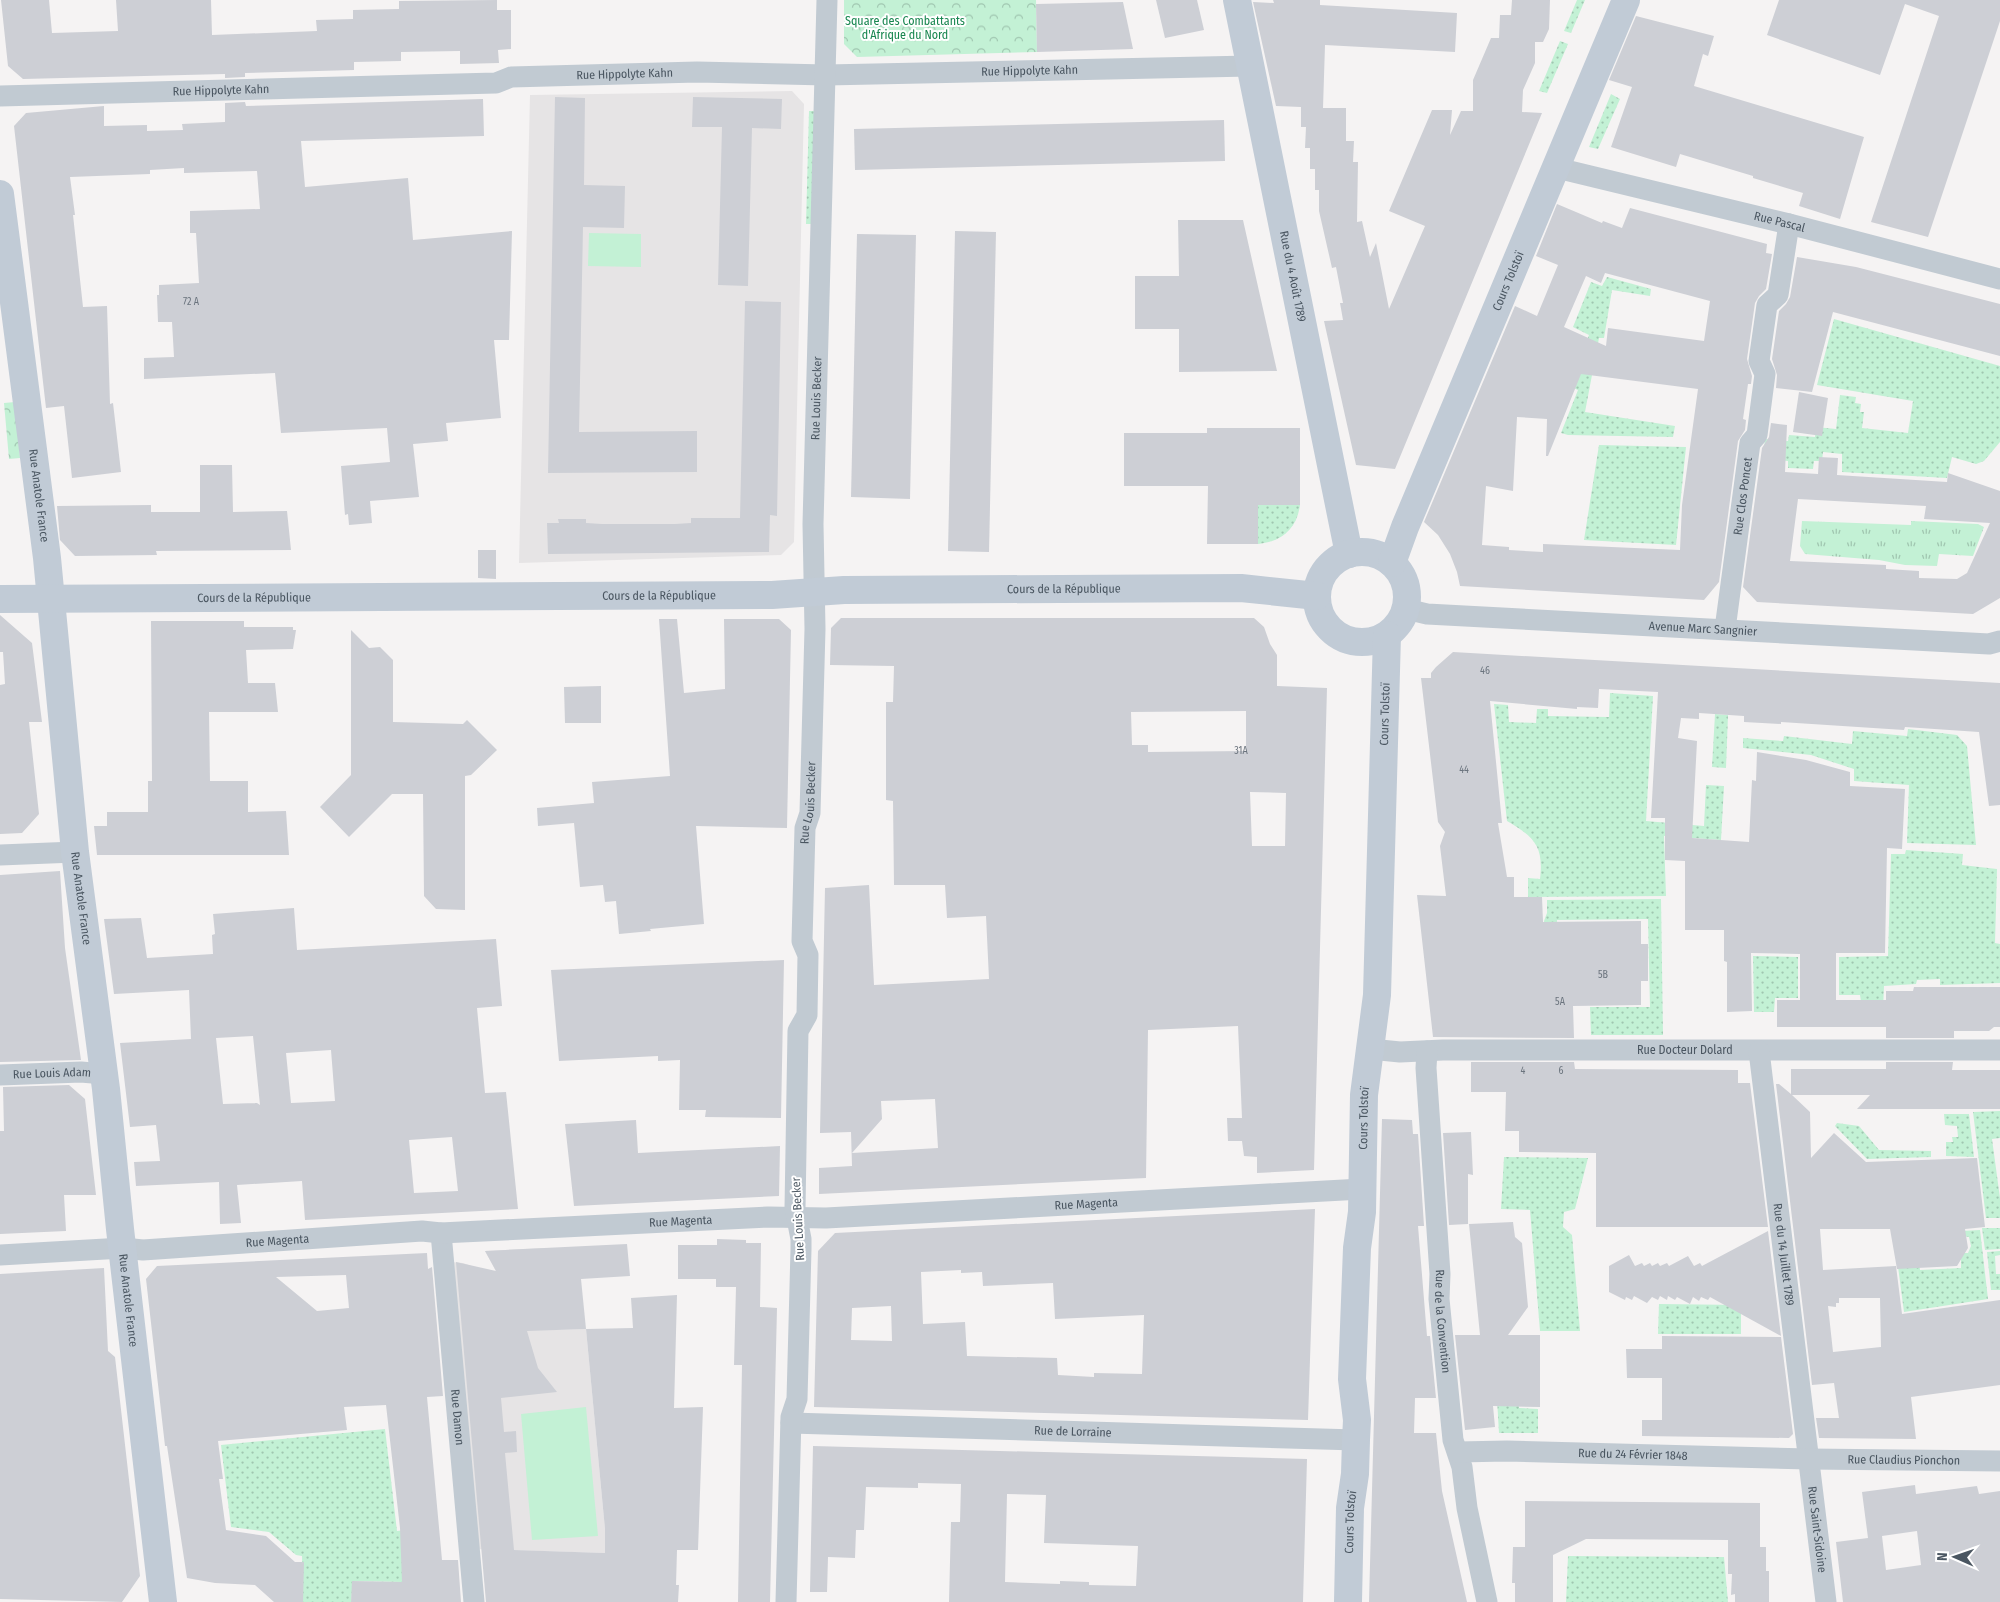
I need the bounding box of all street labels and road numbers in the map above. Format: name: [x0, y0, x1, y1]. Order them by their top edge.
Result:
street label: Rue Hippolyte Kahn: [981, 63, 1078, 79]
street label: Rue Hippolyte Kahn: [576, 66, 673, 82]
street label: Rue Hippolyte Kahn: [172, 82, 269, 98]
street label: Rue Pascal: [1753, 209, 1807, 235]
street label: Rue du 4 Août 1789: [1277, 230, 1309, 323]
street label: Cours Tolstoï: [1490, 248, 1527, 313]
street label: Rue Louis Becker: [808, 356, 824, 440]
street label: Rue Anatole France: [26, 448, 52, 543]
street label: Rue Clos Poncet: [1731, 456, 1755, 536]
street label: Cours de la République: [1007, 582, 1121, 596]
street label: Cours de la République: [602, 588, 716, 603]
street label: Cours de la République: [197, 590, 311, 605]
street label: Avenue Marc Sangnier: [1648, 619, 1758, 639]
street label: Cours Tolstoï: [1377, 681, 1393, 746]
street label: Rue Louis Becker: [798, 760, 818, 844]
street label: Rue Anatole France: [68, 851, 94, 946]
street label: Rue Docteur Dolard: [1637, 1043, 1733, 1057]
street label: Rue Louis Adam: [13, 1065, 92, 1082]
street label: Cours Tolstoï: [1356, 1085, 1372, 1150]
street label: Rue Louis Becker: [789, 1176, 807, 1261]
street label: Rue Magenta: [1054, 1195, 1118, 1213]
street label: Rue du 14 Juillet 1789: [1771, 1203, 1797, 1307]
street label: Rue Magenta: [649, 1213, 713, 1230]
street label: Rue Magenta: [245, 1232, 310, 1250]
street label: Rue Anatole France: [116, 1253, 141, 1348]
street label: Rue de la Convention: [1432, 1269, 1453, 1374]
street label: Rue Damon: [448, 1389, 467, 1446]
street label: Rue de Lorraine: [1034, 1423, 1112, 1440]
street label: Rue du 24 Février 1848: [1578, 1446, 1688, 1463]
street label: Rue Claudius Pionchon: [1847, 1452, 1960, 1468]
street label: Rue Saint-Sidoine: [1805, 1485, 1829, 1574]
street label: Cours Tolstoï: [1342, 1489, 1360, 1554]

